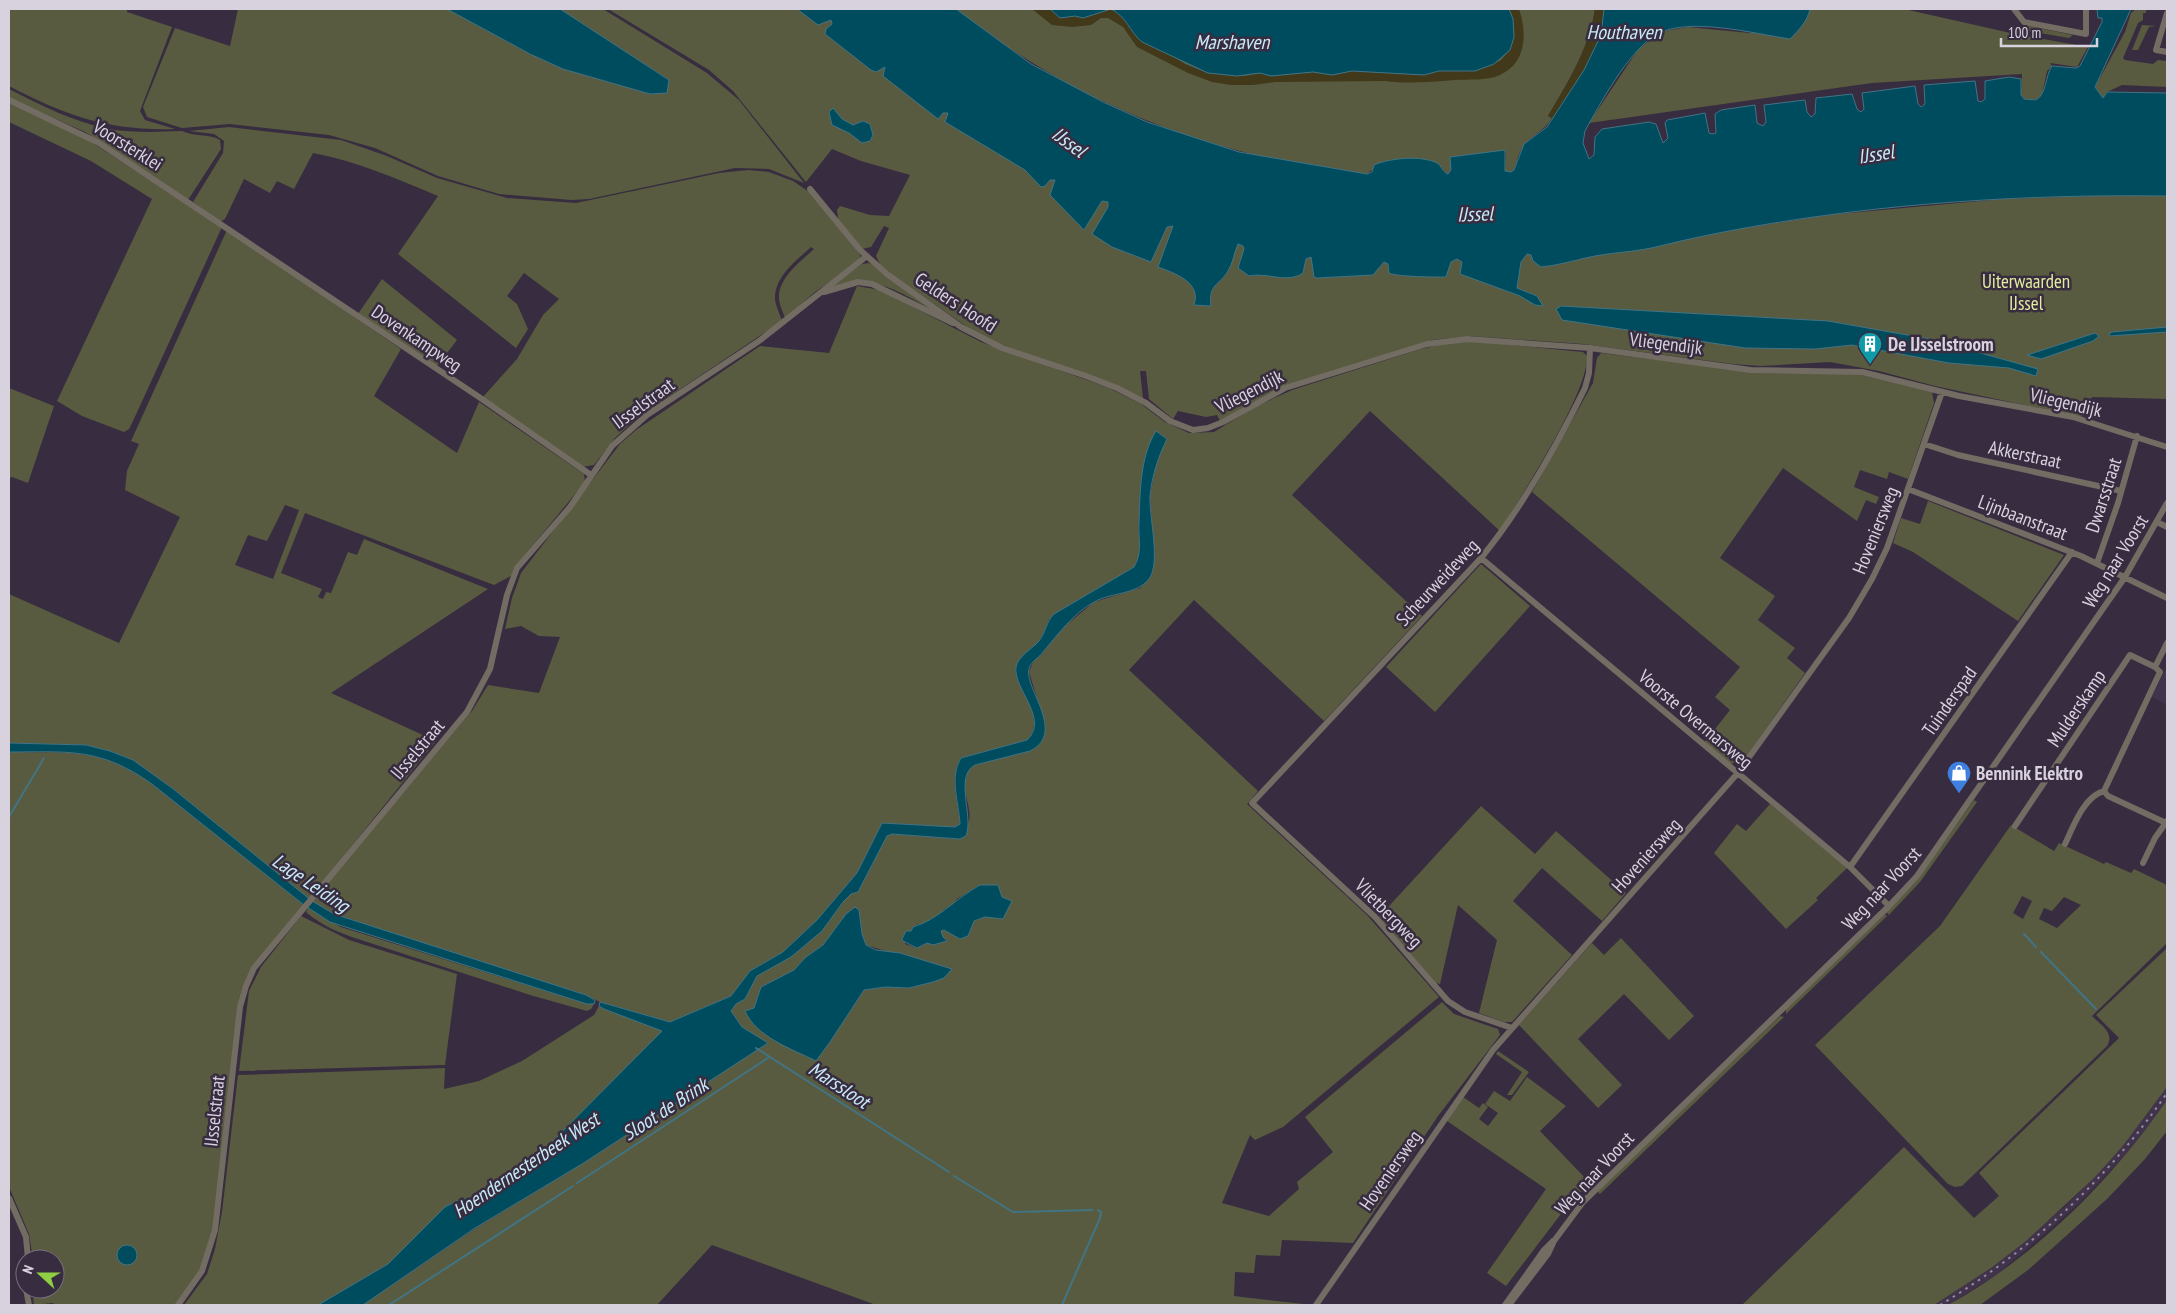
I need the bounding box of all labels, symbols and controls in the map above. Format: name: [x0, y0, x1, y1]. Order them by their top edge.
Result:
scale bar: [2001, 15, 2097, 47]
water label: Houthaven: [1586, 19, 1663, 45]
text: 100 m: [2008, 23, 2041, 42]
water label: Marshaven: [1195, 29, 1271, 55]
street label: Voorsterklei: [88, 114, 167, 176]
water label: IJssel: [1047, 121, 1093, 164]
water label: IJssel: [1856, 138, 1898, 170]
water label: IJssel: [1457, 200, 1496, 228]
street label: Gelders Hoofd: [911, 267, 1001, 337]
park label: Uiterwaarden IJssel: [1982, 269, 2070, 315]
street label: Dovenkampweg: [367, 299, 467, 377]
street label: Vliegendijk: [1627, 327, 1704, 359]
building icon: De IJsselstroom: [1857, 331, 1883, 365]
place label: De IJsselstroom: [1888, 332, 1994, 356]
street label: Vliegendijk: [1210, 363, 1288, 419]
street label: IJsselstraat: [607, 372, 680, 434]
street label: Vliegendijk: [2027, 382, 2105, 422]
street label: Akkerstraat: [1986, 435, 2064, 474]
street label: Dwarsstraat: [2080, 454, 2127, 536]
street label: Hoveniersweg: [1847, 483, 1903, 577]
street label: Lijnbaanstraat: [1975, 489, 2072, 545]
street label: Weg naar Voorst: [2077, 509, 2154, 612]
street label: Scheurweideweg: [1391, 533, 1483, 631]
street label: Tuinderspad: [1916, 662, 1982, 740]
street label: Voorste Overmarsweg: [1633, 664, 1758, 774]
street label: Mulderskamp: [2041, 665, 2111, 751]
street label: IJsselstraat: [385, 713, 450, 784]
shop icon: Bennink Elektro: [1946, 760, 1972, 794]
place label: Bennink Elektro: [1976, 761, 2083, 785]
street label: Hoveniersweg: [1606, 813, 1686, 897]
street label: Weg naar Voorst: [1836, 841, 1926, 935]
water label: Lage Leiding: [267, 848, 356, 919]
street label: Vlietbergweg: [1349, 873, 1428, 953]
water label: Marssloot: [804, 1056, 876, 1116]
water label: Sloot de Brink: [617, 1070, 715, 1146]
street label: IJsselstraat: [198, 1073, 230, 1148]
water label: Hoendernesterbeek West: [448, 1105, 606, 1224]
street label: Hoveniersweg: [1354, 1125, 1426, 1215]
street label: Weg naar Voorst: [1549, 1126, 1639, 1220]
north arrow: [15, 1249, 65, 1299]
text: N: [18, 1263, 38, 1276]

